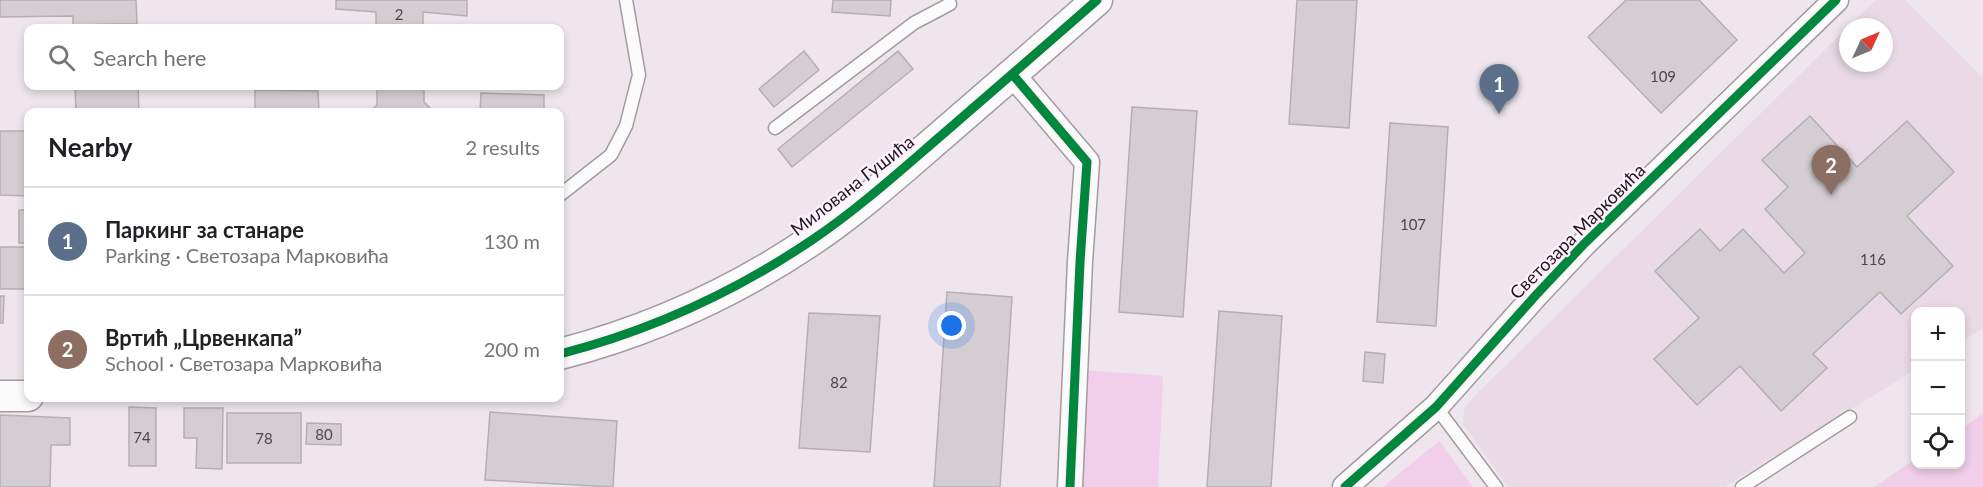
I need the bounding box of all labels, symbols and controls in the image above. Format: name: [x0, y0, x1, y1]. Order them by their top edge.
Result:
house number: 2: [395, 5, 403, 23]
north arrow: [1839, 18, 1893, 72]
search box: [24, 24, 564, 90]
icon: search: [45, 41, 78, 74]
text: Search here: [93, 44, 206, 71]
pin: 1: [1480, 64, 1518, 114]
house number: 109: [1650, 67, 1676, 85]
street label: Милована Гушића: [786, 130, 918, 240]
text: Nearby: [48, 131, 133, 163]
text: 2 results: [465, 135, 540, 159]
pin: 2: [1812, 146, 1850, 195]
street label: Светозара Марковића: [1505, 159, 1649, 303]
house number: 107: [1400, 215, 1426, 233]
text: Паркинг за станаре: [105, 216, 304, 243]
text: 1: [62, 229, 73, 253]
text: 130 m: [484, 229, 540, 253]
text: Parking · Светозара Марковића: [105, 243, 389, 267]
house number: 116: [1860, 250, 1886, 268]
map controls: [1911, 307, 1965, 469]
button: +: [1911, 307, 1965, 361]
your location: [937, 311, 966, 340]
text: Вртић „Црвенкапа”: [105, 324, 302, 351]
text: 2: [62, 337, 73, 361]
text: 200 m: [484, 337, 540, 361]
text: School · Светозара Марковића: [105, 351, 382, 375]
button: −: [1911, 361, 1965, 415]
house number: 82: [830, 373, 848, 391]
button: locate: [1911, 415, 1965, 469]
house number: 80: [315, 425, 333, 443]
house number: 74: [133, 428, 151, 446]
house number: 78: [255, 429, 273, 447]

